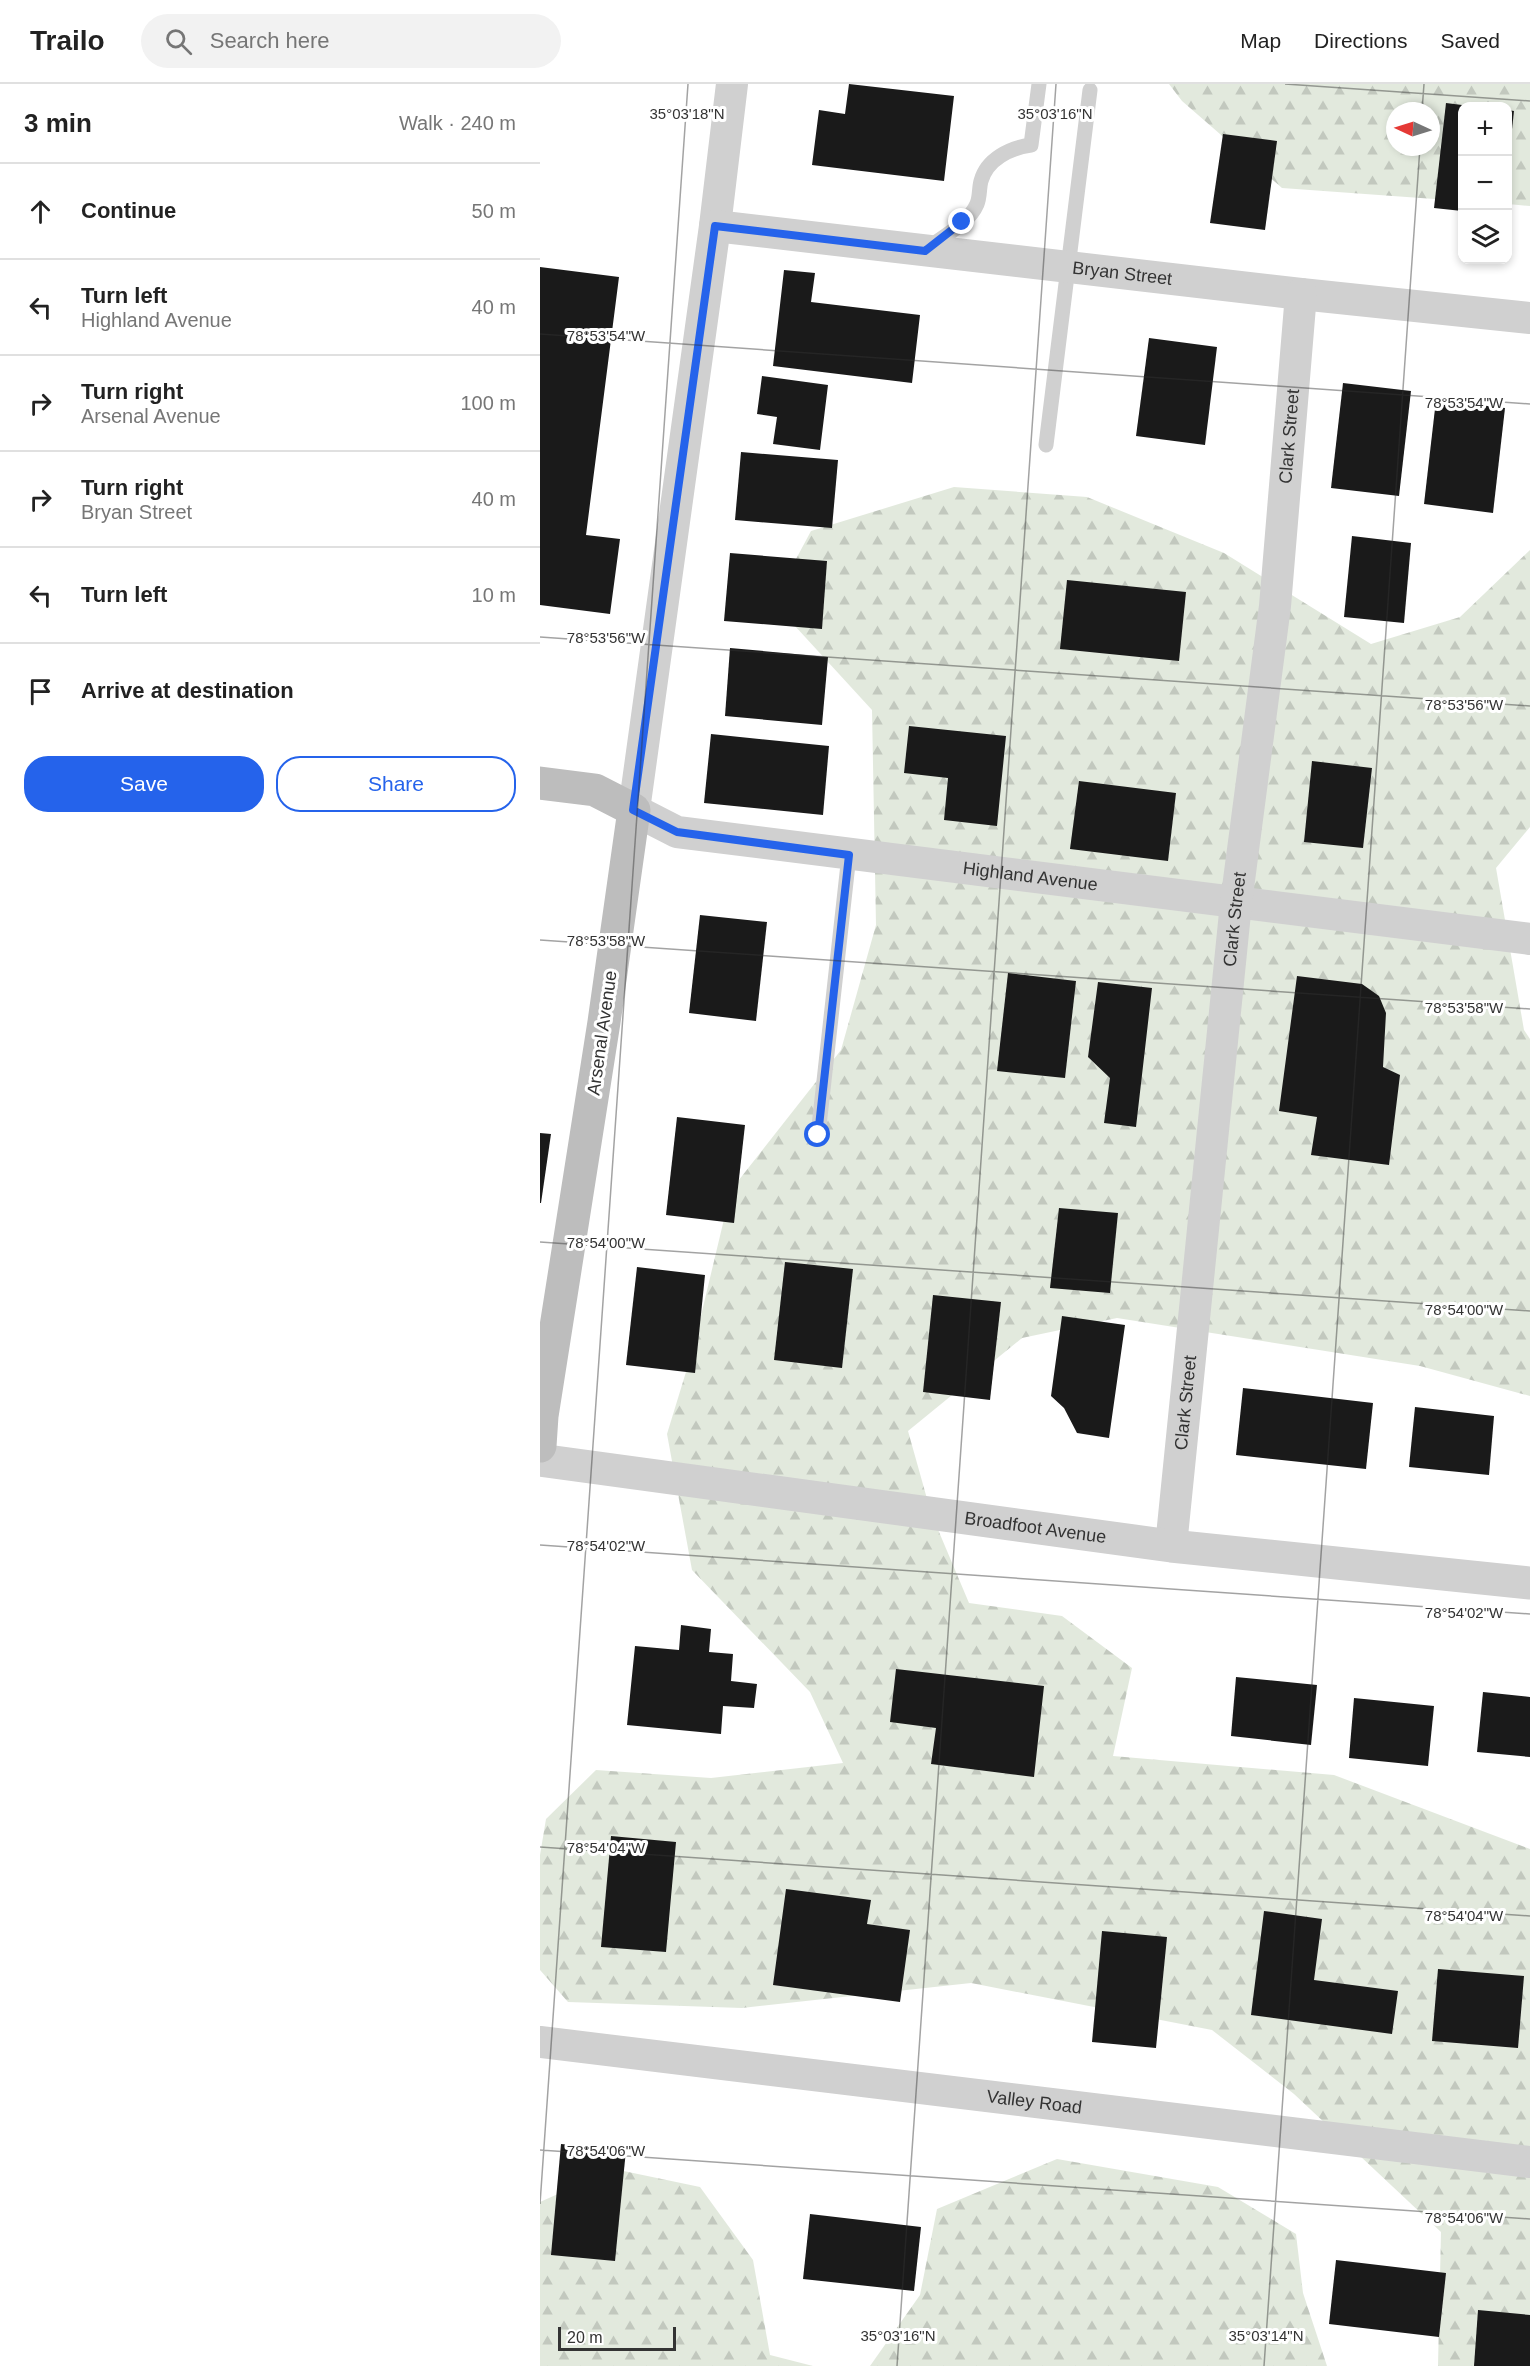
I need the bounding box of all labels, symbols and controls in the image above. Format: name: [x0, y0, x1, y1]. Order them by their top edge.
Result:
search box: [141, 14, 561, 68]
text: Trailo: [30, 25, 105, 56]
icon: search: [162, 25, 195, 58]
text: Search here: [210, 28, 330, 53]
text: Map: [1240, 29, 1281, 52]
text: Directions: [1314, 29, 1407, 52]
text: Saved: [1440, 29, 1500, 52]
north arrow: [1386, 102, 1440, 156]
map controls: [1458, 102, 1512, 264]
button: +: [1458, 102, 1512, 156]
text: 35°03'18"N: [649, 105, 725, 122]
text: 35°03'16"N: [1017, 105, 1093, 122]
text: 3 min: [24, 108, 92, 138]
text: Walk · 240 m: [399, 112, 516, 134]
button: −: [1458, 156, 1512, 210]
icon: ahead: [24, 195, 57, 228]
text: Continue: [81, 198, 176, 223]
text: 50 m: [472, 200, 516, 222]
route end: [948, 208, 974, 234]
button: layers: [1458, 210, 1512, 264]
street label: Bryan Street: [1071, 258, 1173, 289]
text: Turn left: [81, 283, 167, 308]
icon: left: [24, 291, 57, 324]
text: 40 m: [472, 296, 516, 318]
text: Highland Avenue: [81, 309, 232, 331]
text: 78°53'54"W: [567, 327, 646, 344]
text: Turn right: [81, 379, 183, 404]
icon: right: [24, 387, 57, 420]
street label: Clark Street: [1275, 388, 1303, 485]
text: 100 m: [460, 392, 516, 414]
text: 78°53'54"W: [1425, 394, 1504, 411]
text: Arsenal Avenue: [81, 405, 221, 427]
text: Turn right: [81, 475, 183, 500]
icon: right: [24, 483, 57, 516]
text: 40 m: [472, 488, 516, 510]
text: Bryan Street: [81, 501, 192, 523]
icon: left: [24, 579, 57, 612]
text: Turn left: [81, 582, 167, 607]
text: 10 m: [472, 584, 516, 606]
text: 78°53'56"W: [567, 629, 646, 646]
icon: arrive: [24, 675, 57, 708]
text: Arrive at destination: [81, 678, 294, 703]
text: 78°53'56"W: [1425, 696, 1504, 713]
button: Save: [24, 756, 264, 812]
button: Share: [276, 756, 516, 812]
street label: Highland Avenue: [962, 858, 1099, 895]
street label: Clark Street: [1220, 871, 1250, 968]
text: 78°53'58"W: [567, 932, 646, 949]
street label: Arsenal Avenue: [583, 969, 621, 1097]
text: 78°53'58"W: [1425, 999, 1504, 1016]
route start: [804, 1121, 830, 1147]
text: 78°54'00"W: [567, 1234, 646, 1251]
text: 78°54'00"W: [1425, 1301, 1504, 1318]
street label: Clark Street: [1171, 1354, 1200, 1451]
street label: Broadfoot Avenue: [963, 1508, 1108, 1547]
text: 78°54'02"W: [567, 1537, 646, 1554]
text: 78°54'02"W: [1425, 1604, 1504, 1621]
text: 78°54'04"W: [567, 1839, 646, 1856]
text: 78°54'04"W: [1425, 1907, 1504, 1924]
street label: Valley Road: [986, 2086, 1083, 2118]
text: 78°54'06"W: [567, 2142, 646, 2159]
text: 78°54'06"W: [1425, 2209, 1504, 2226]
scale bar: [558, 2324, 676, 2352]
text: 35°03'16"N: [860, 2327, 936, 2344]
text: 35°03'14"N: [1228, 2327, 1304, 2344]
text: 20 m: [567, 2329, 603, 2346]

